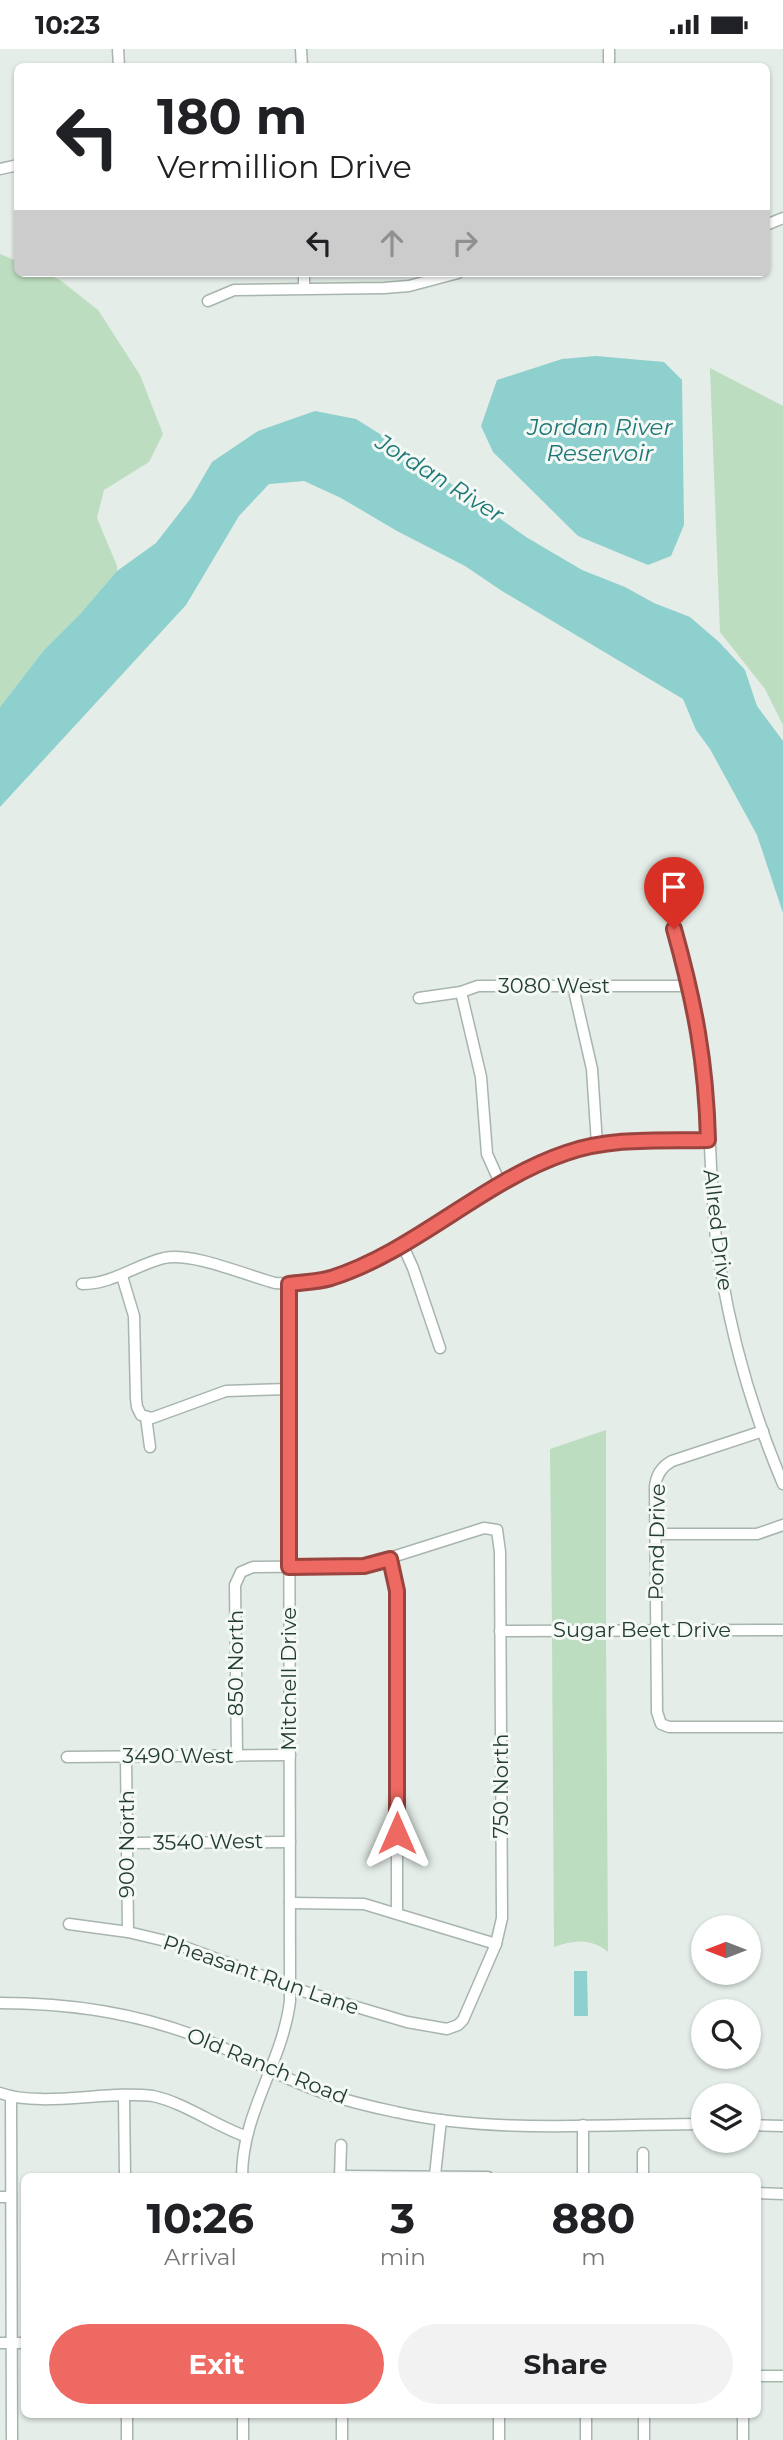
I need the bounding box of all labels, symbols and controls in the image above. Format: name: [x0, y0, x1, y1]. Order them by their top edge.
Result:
text: 10:23: [35, 9, 100, 41]
text: 180 m: [157, 87, 307, 146]
icon: left: [42, 91, 133, 182]
text: Vermillion Drive: [157, 147, 412, 186]
icon: left: [300, 224, 338, 262]
icon: ahead: [373, 224, 411, 262]
icon: right: [446, 224, 484, 262]
water label: Jordan River Reservoir: [526, 413, 673, 467]
water label: Jordan River: [370, 427, 510, 529]
pin: [644, 857, 704, 929]
icon: arrive: [655, 868, 693, 906]
street label: 3080 West: [498, 973, 610, 998]
street label: Allred Drive: [699, 1168, 738, 1292]
street label: Pond Drive: [643, 1483, 670, 1601]
street label: Mitchell Drive: [276, 1607, 301, 1751]
street label: 850 North: [223, 1610, 248, 1716]
street label: Sugar Beet Drive: [553, 1617, 731, 1642]
street label: 750 North: [488, 1734, 513, 1838]
street label: 3490 West: [122, 1743, 234, 1768]
street label: 900 North: [114, 1790, 139, 1898]
position arrow: [360, 1796, 434, 1870]
street label: 3540 West: [153, 1828, 263, 1855]
north arrow: [691, 1915, 761, 1985]
map controls: [691, 1915, 761, 2153]
street label: Pheasant Run Lane: [160, 1929, 362, 2020]
button: search: [691, 1999, 761, 2069]
street label: Old Ranch Road: [183, 2022, 351, 2109]
button: layers: [691, 2083, 761, 2153]
text: 10:26: [147, 2192, 254, 2244]
text: 3: [390, 2192, 415, 2244]
text: 880: [551, 2192, 635, 2244]
text: Arrival: [164, 2243, 237, 2271]
text: min: [380, 2243, 426, 2271]
text: m: [581, 2243, 606, 2271]
button: Exit: [49, 2324, 384, 2404]
button: Share: [398, 2324, 733, 2404]

